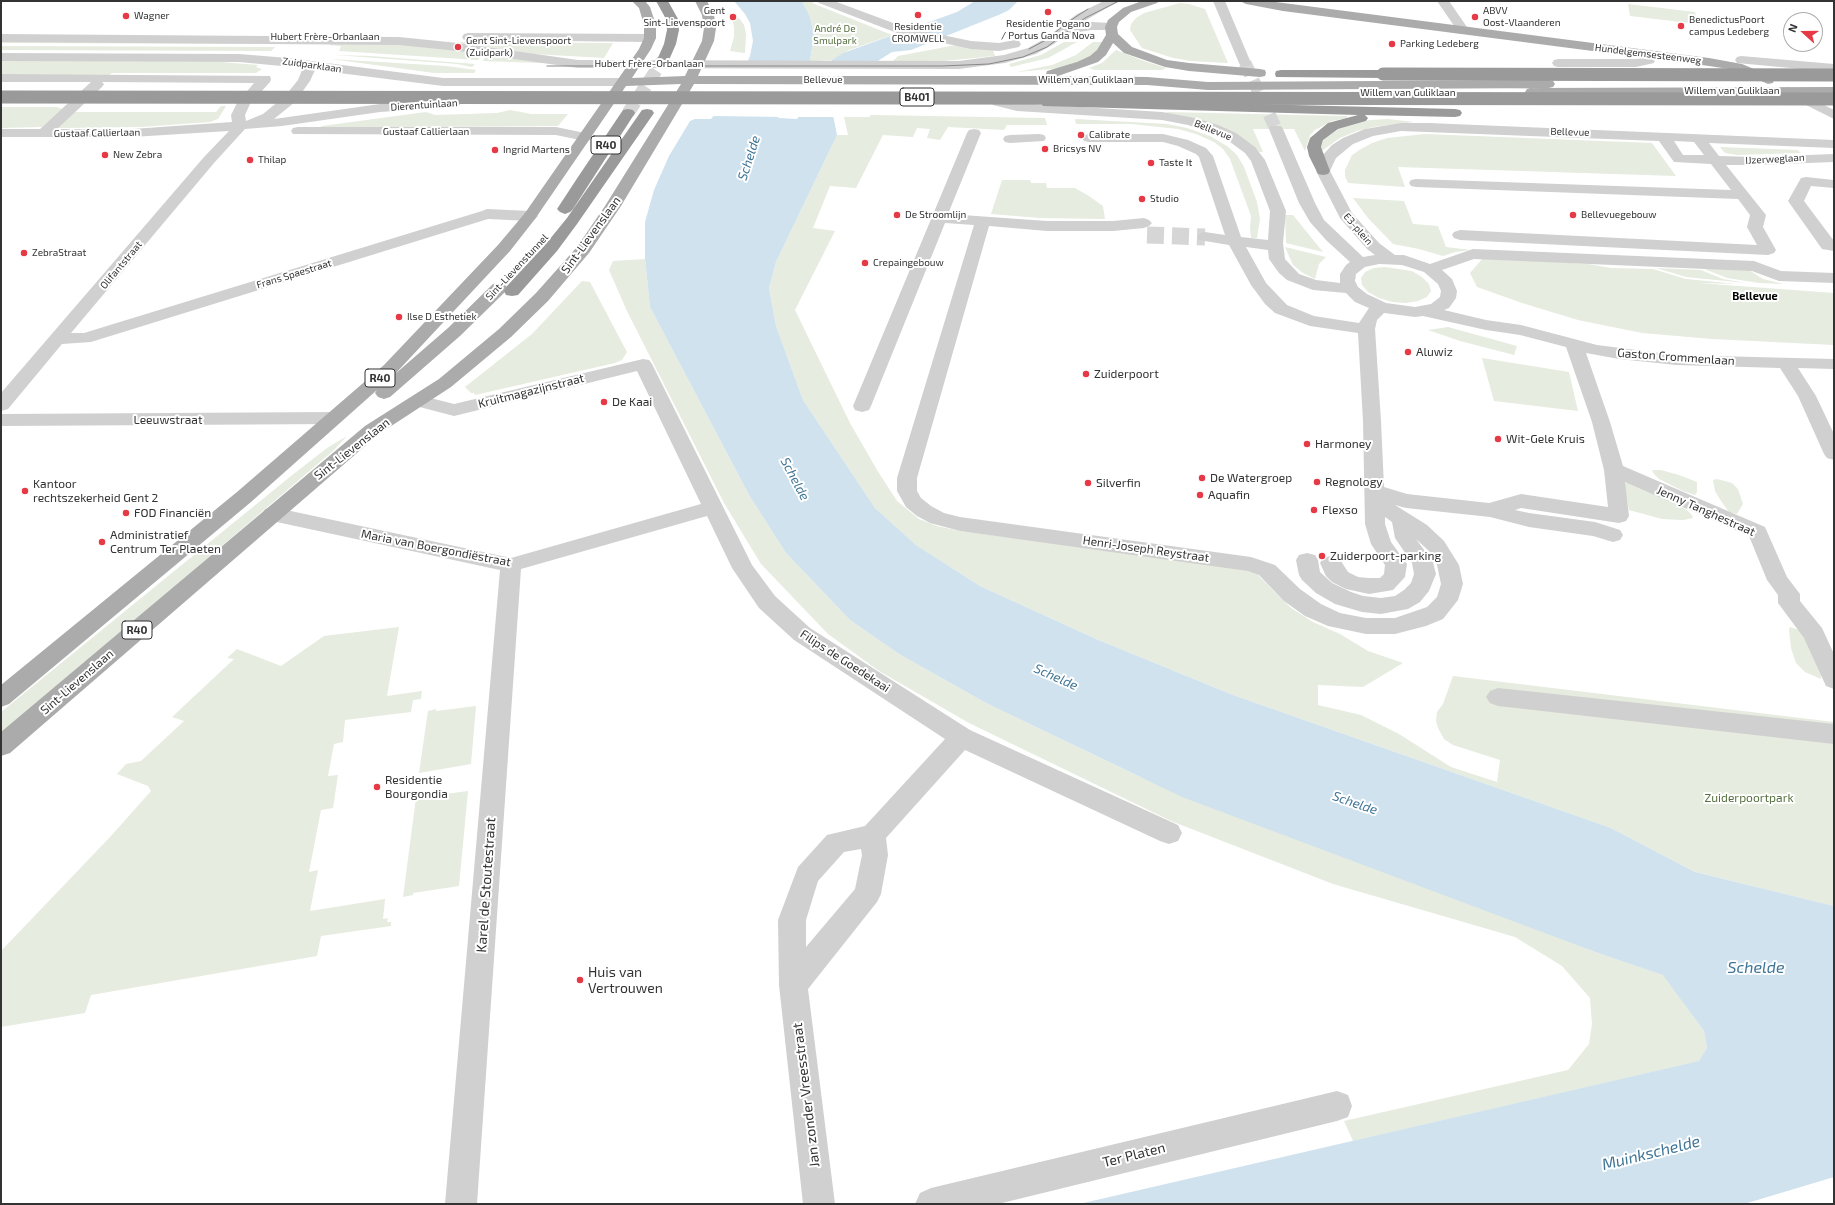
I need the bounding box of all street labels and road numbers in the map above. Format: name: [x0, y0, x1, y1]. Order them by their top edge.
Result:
street label: Hubert Frère-Orbanlaan: [270, 31, 380, 43]
street label: Hundelgemsesteenweg: [1594, 42, 1702, 66]
street label: Zuidparklaan: [282, 55, 342, 75]
street label: Hubert Frère-Orbanlaan: [594, 58, 704, 70]
street label: Bellevue: [803, 74, 843, 86]
street label: Willem van Guliklaan: [1038, 74, 1134, 86]
street label: Willem van Guliklaan: [1684, 85, 1780, 97]
street label: Willem van Guliklaan: [1360, 87, 1456, 99]
road number: B401: [900, 88, 934, 106]
street label: Dierentuinlaan: [390, 97, 458, 113]
street label: Bellevue: [1193, 117, 1233, 143]
street label: Bellevue: [1550, 125, 1590, 139]
street label: Gustaaf Callierlaan: [54, 126, 140, 140]
street label: Gustaaf Callierlaan: [383, 126, 469, 138]
road number: R40: [591, 136, 621, 154]
street label: IJzerweglaan: [1745, 151, 1805, 167]
street label: Sint-Lievenslaan: [558, 194, 624, 276]
street label: E3-plein: [1341, 211, 1375, 247]
street label: Sint-Lievenstunnel: [483, 231, 551, 303]
street label: Olifantstraat: [98, 239, 144, 291]
street label: Frans Spaestraat: [255, 257, 333, 291]
street label: Gaston Crommenlaan: [1617, 346, 1735, 368]
road number: R40: [365, 369, 395, 387]
street label: Kruitmagazijnstraat: [476, 371, 586, 411]
street label: Leeuwstraat: [134, 413, 202, 427]
street label: Sint-Lievenslaan: [311, 415, 393, 483]
street label: Jenny Tanghestraat: [1655, 483, 1757, 539]
street label: Maria van Boergondiëstraat: [360, 526, 512, 570]
street label: Henri-Joseph Reystraat: [1082, 533, 1210, 565]
road number: R40: [122, 621, 152, 639]
street label: Filips de Goedekaai: [797, 627, 893, 695]
street label: Sint-Lievenslaan: [38, 646, 116, 718]
street label: Karel de Stoutestraat: [473, 817, 499, 953]
street label: Jan zonder Vreesstraat: [789, 1022, 823, 1168]
street label: Ter Platen: [1101, 1139, 1167, 1171]

